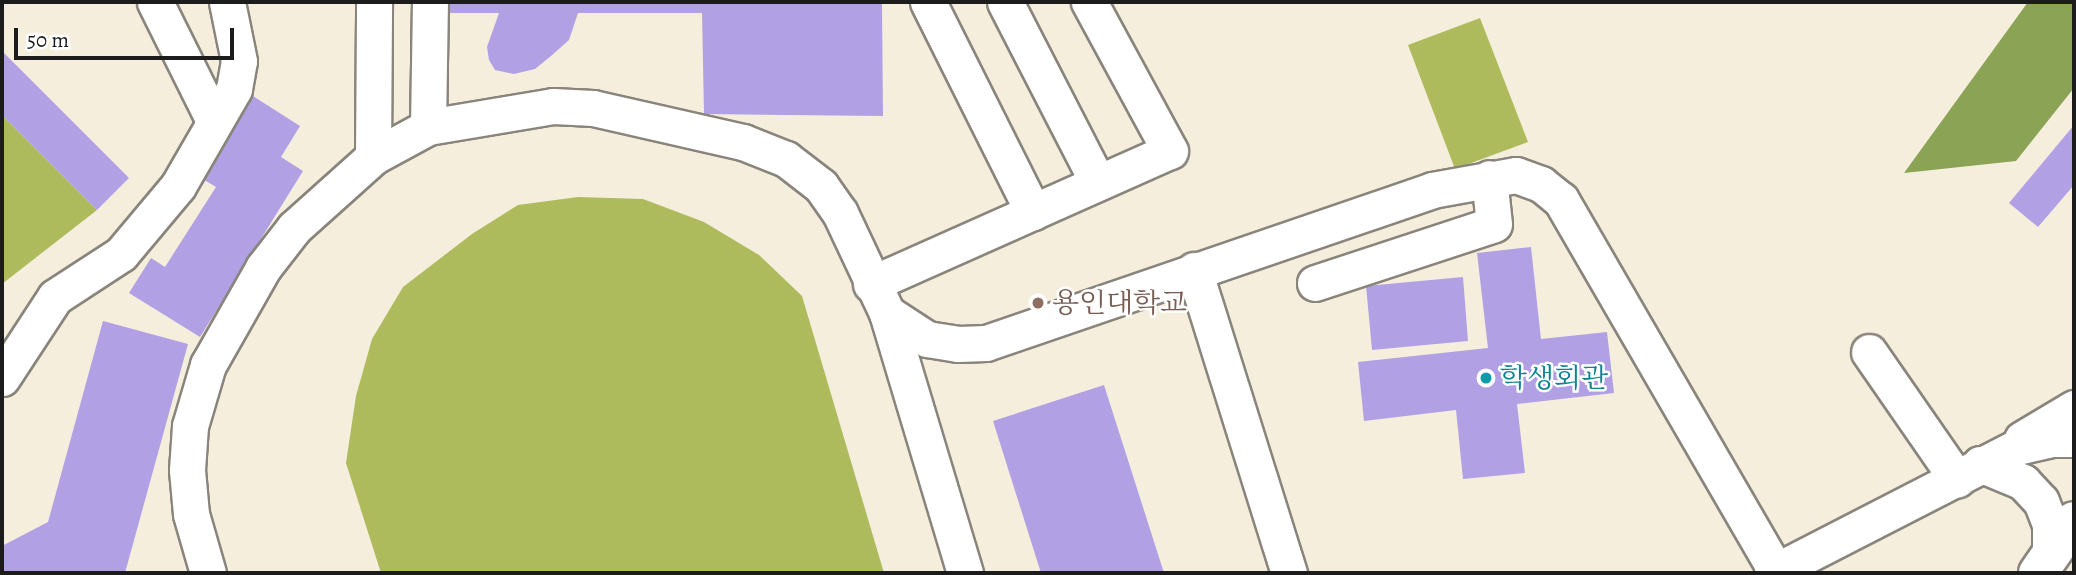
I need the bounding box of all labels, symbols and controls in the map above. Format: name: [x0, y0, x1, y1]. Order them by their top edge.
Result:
scale bar: [18, 14, 238, 58]
text: 50 m: [27, 26, 69, 54]
place label: 용인대학교: [1052, 286, 1187, 320]
marker: 용인대학교: [1030, 295, 1046, 311]
place label: 학생회관: [1500, 361, 1608, 395]
marker: 학생회관: [1478, 370, 1494, 386]

